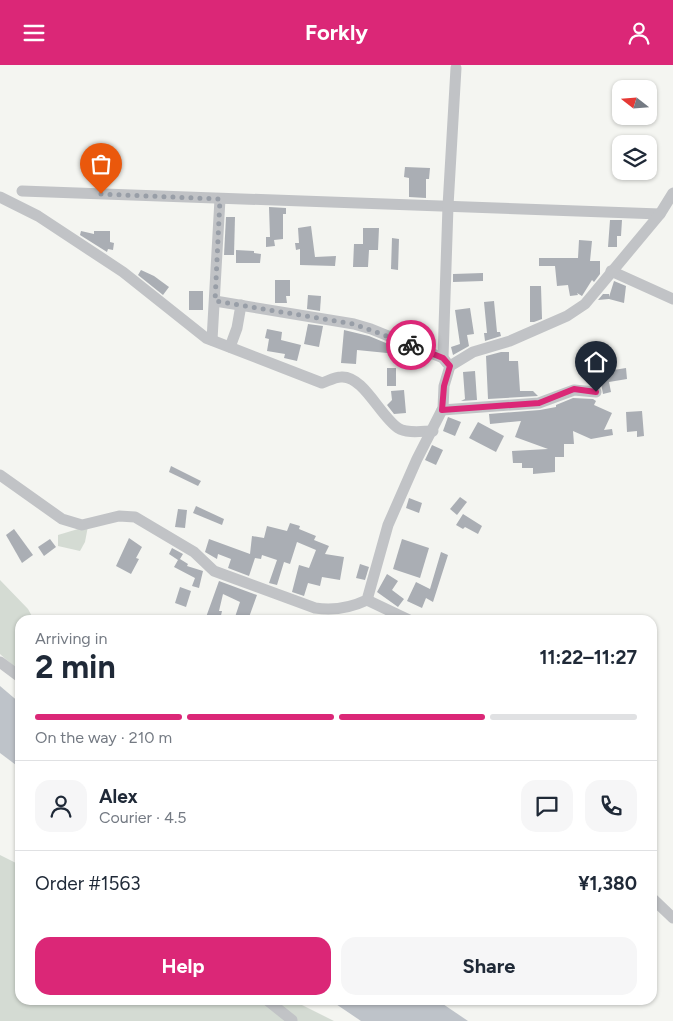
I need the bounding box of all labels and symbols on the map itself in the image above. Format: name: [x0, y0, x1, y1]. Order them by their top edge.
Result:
north arrow: [612, 80, 658, 125]
pin: [80, 143, 122, 194]
courier: [386, 320, 436, 370]
pin: [575, 341, 617, 392]

